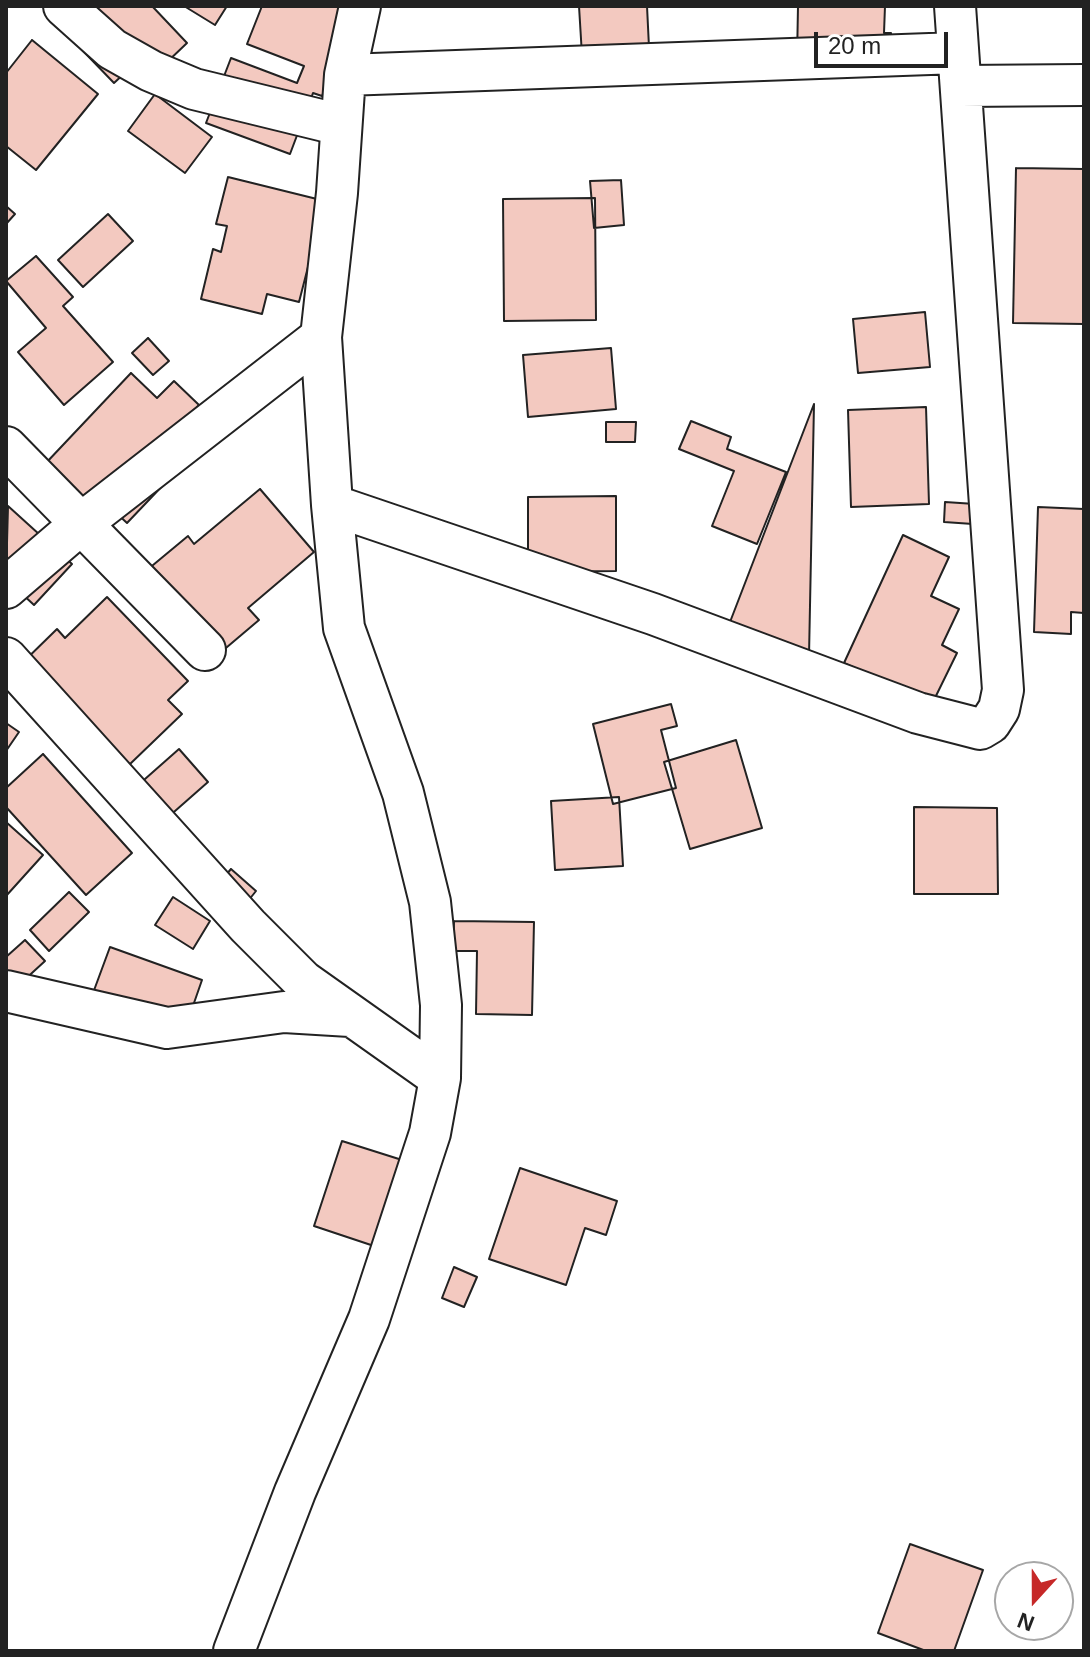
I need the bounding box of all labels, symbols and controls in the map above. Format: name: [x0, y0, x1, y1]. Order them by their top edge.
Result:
scale bar: [818, 16, 952, 66]
text: 20 m: [828, 32, 881, 59]
north arrow: [994, 1561, 1074, 1641]
text: N: [1014, 1607, 1038, 1637]

